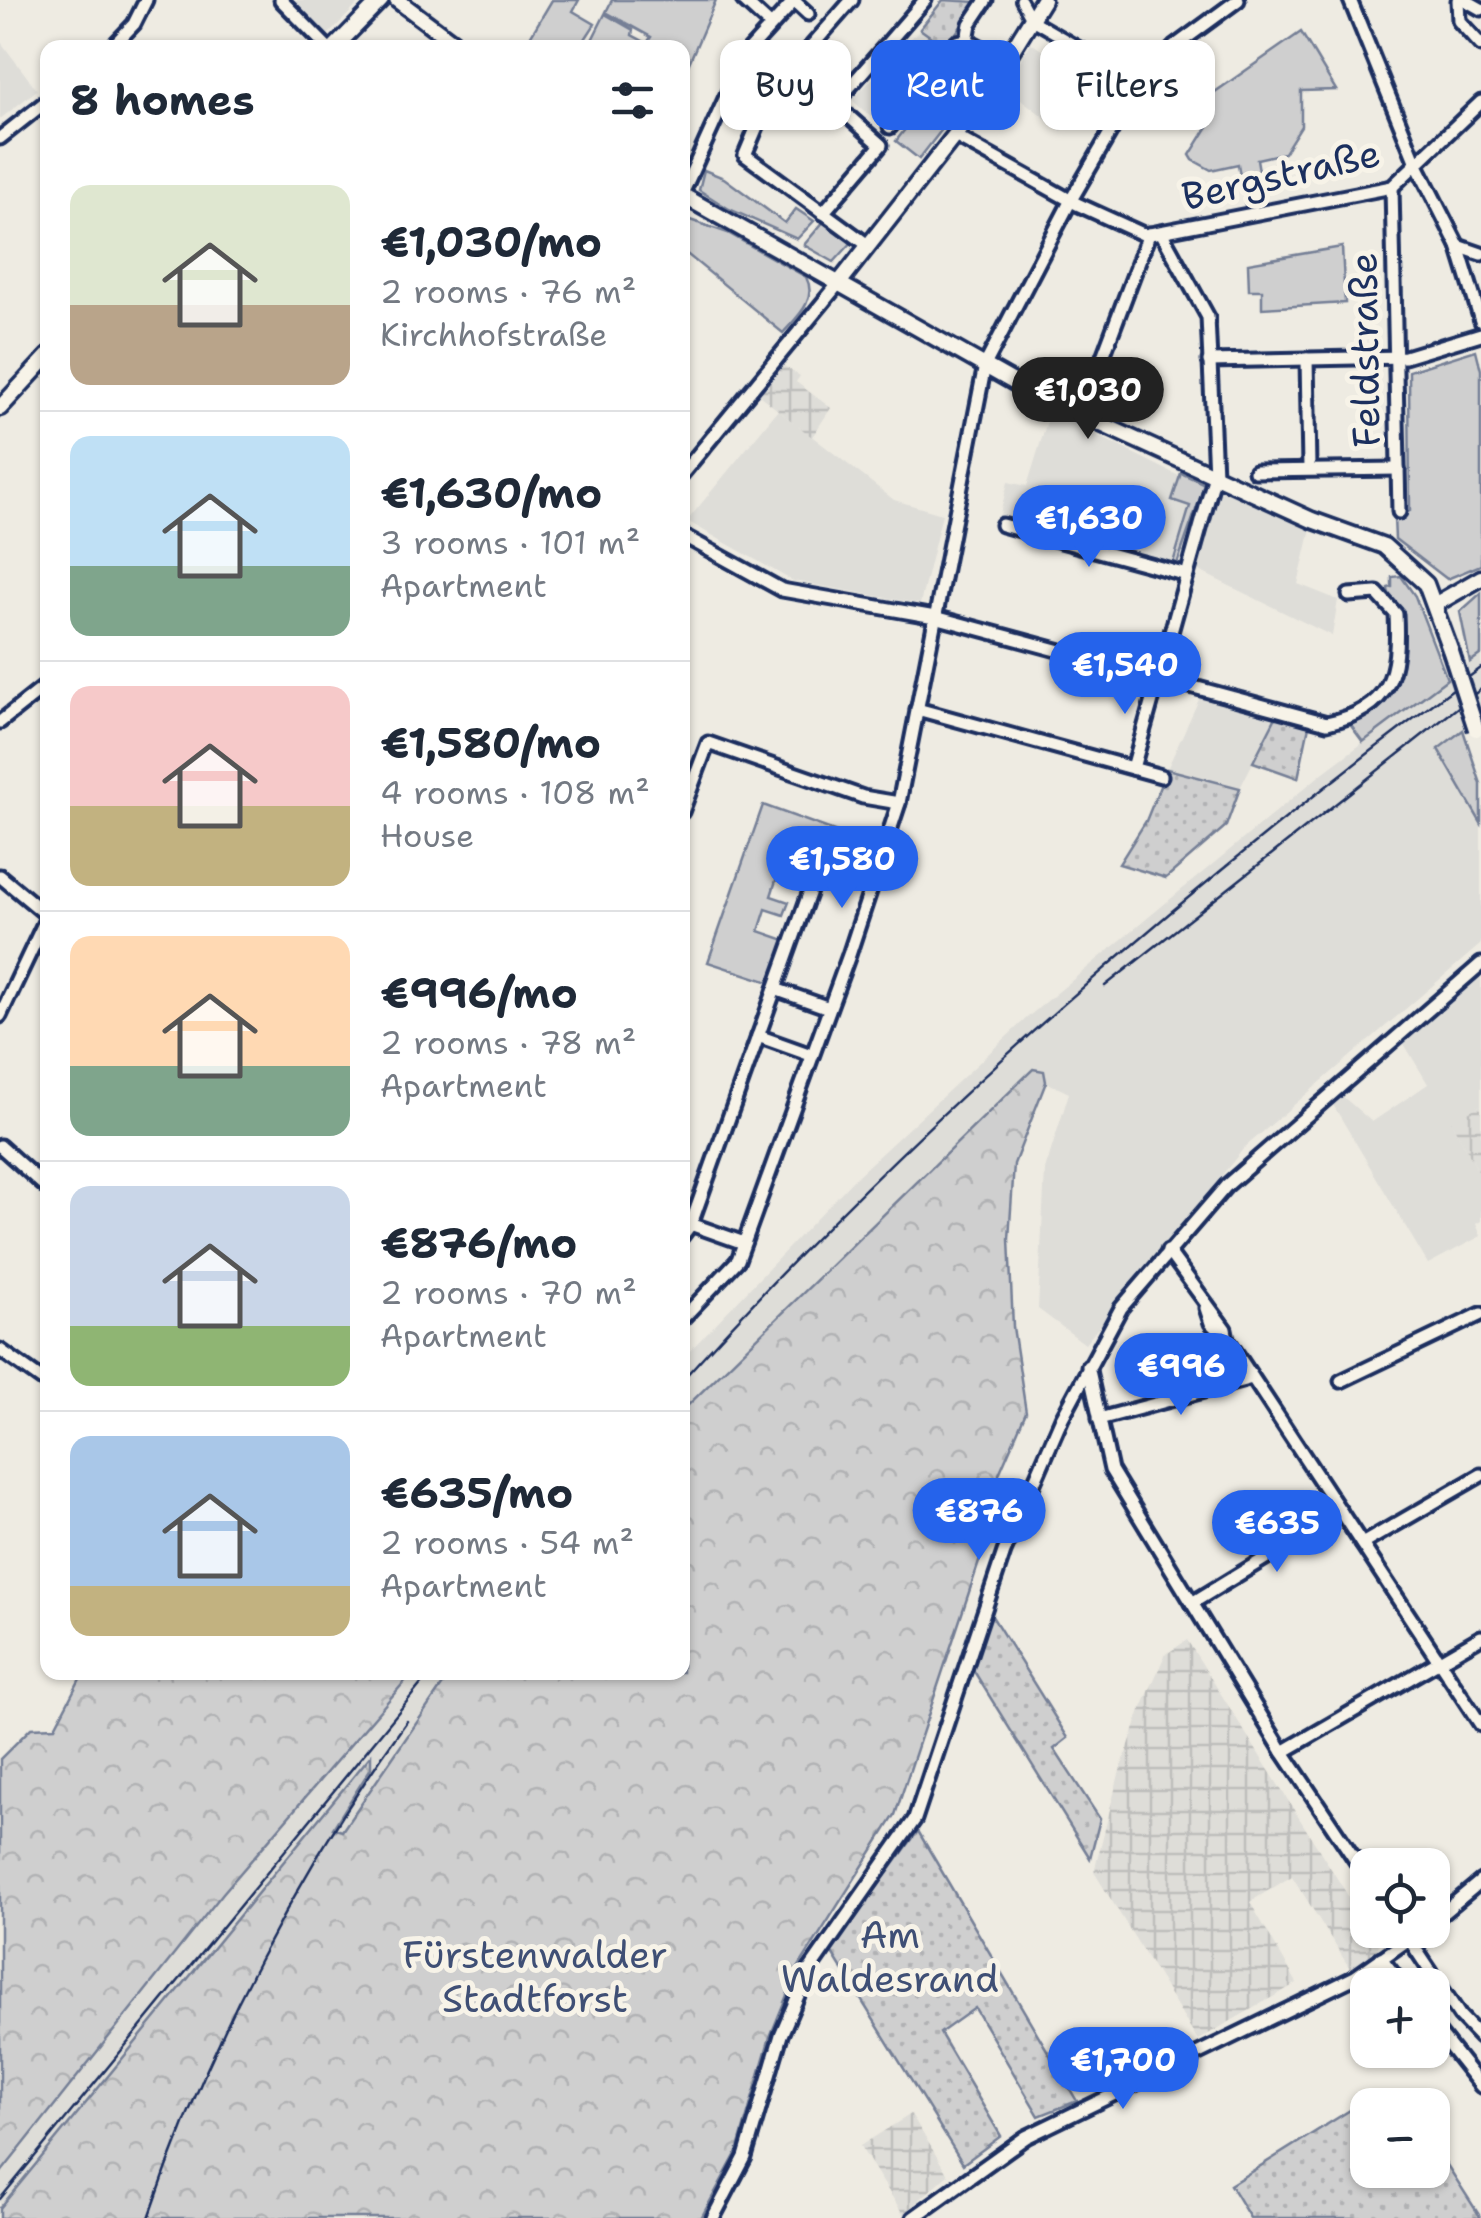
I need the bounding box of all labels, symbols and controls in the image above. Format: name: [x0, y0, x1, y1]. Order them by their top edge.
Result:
chip: Buy: [720, 40, 851, 130]
chip: Rent: [871, 40, 1020, 130]
chip: Filters: [1040, 40, 1215, 130]
text: 8 homes: [70, 72, 255, 128]
icon: filters: [605, 73, 660, 128]
street label: Bergstraße: [1177, 127, 1385, 222]
text: €1,030/mo: [380, 214, 602, 270]
icon: home: [150, 225, 270, 345]
street label: Feldstraße: [1337, 252, 1392, 448]
text: 2 rooms · 76 m²: [380, 270, 636, 313]
text: Kirchhofstraße: [380, 313, 607, 356]
pin: €1,030: [1007, 357, 1169, 442]
text: €1,030: [1034, 368, 1142, 411]
text: €1,630/mo: [380, 465, 602, 521]
icon: home: [150, 476, 270, 596]
pin: €1,630: [1008, 485, 1170, 570]
text: €1,630: [1035, 496, 1143, 539]
text: 3 rooms · 101 m²: [380, 521, 640, 564]
text: Apartment: [380, 564, 547, 607]
pin: €1,540: [1044, 632, 1206, 717]
text: €1,540: [1071, 643, 1179, 686]
text: €1,580/mo: [380, 715, 601, 771]
icon: home: [150, 726, 270, 846]
text: 4 rooms · 108 m²: [380, 771, 650, 814]
text: House: [380, 814, 474, 857]
pin: €1,580: [761, 826, 923, 911]
text: €1,580: [788, 837, 896, 880]
text: €996/mo: [380, 965, 578, 1021]
icon: home: [150, 976, 270, 1096]
text: 2 rooms · 78 m²: [380, 1021, 636, 1064]
text: Apartment: [380, 1064, 547, 1107]
text: €876/mo: [380, 1215, 577, 1271]
icon: home: [150, 1226, 270, 1346]
text: 2 rooms · 70 m²: [380, 1271, 637, 1314]
text: Apartment: [380, 1314, 547, 1357]
pin: €996: [1122, 1333, 1240, 1418]
text: €996: [1136, 1344, 1226, 1387]
text: €635/mo: [380, 1465, 573, 1521]
icon: home: [150, 1476, 270, 1596]
pin: €876: [920, 1478, 1038, 1563]
text: €876: [935, 1489, 1023, 1532]
pin: €635: [1218, 1490, 1336, 1575]
text: €635: [1234, 1501, 1320, 1544]
text: 2 rooms · 54 m²: [380, 1521, 634, 1564]
text: Apartment: [380, 1564, 547, 1607]
map controls: [1350, 1848, 1450, 2188]
button: locate: [1350, 1848, 1450, 1948]
park label: Am Waldesrand: [781, 1909, 999, 2004]
park label: Fürstenwalder Stadtforst: [402, 1929, 668, 2024]
button: +: [1350, 1968, 1450, 2068]
pin: €1,700: [1042, 2027, 1204, 2112]
text: €1,700: [1070, 2038, 1176, 2081]
button: −: [1350, 2088, 1450, 2188]

